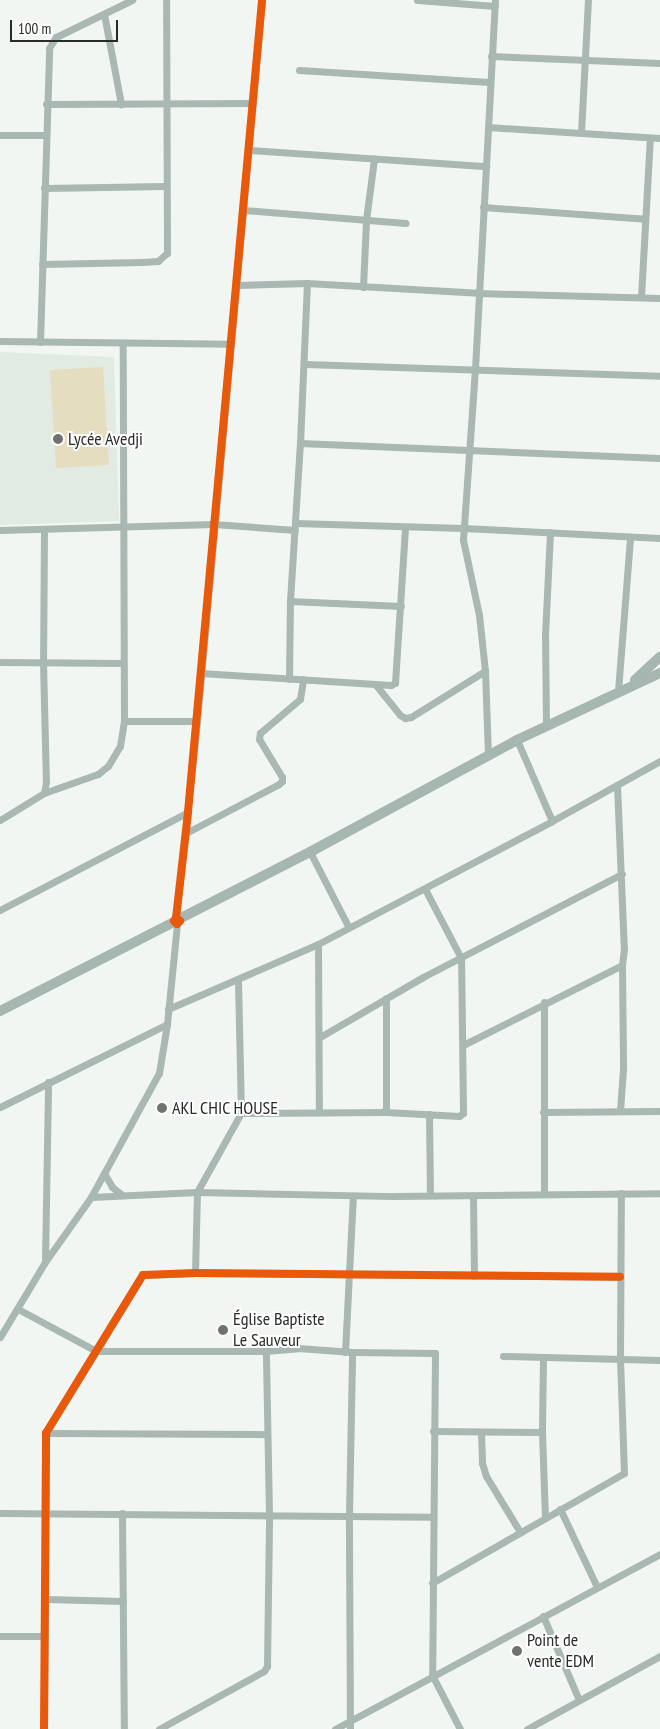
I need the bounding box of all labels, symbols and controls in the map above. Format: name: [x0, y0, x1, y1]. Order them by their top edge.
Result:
scale bar: [12, 10, 120, 42]
text: 100 m: [18, 19, 51, 38]
place label: Lycée Avedji: [68, 428, 143, 450]
marker: Lycée Avedji: [52, 433, 64, 445]
place label: AKL CHIC HOUSE: [172, 1097, 279, 1119]
marker: AKL CHIC HOUSE: [156, 1102, 168, 1114]
place label: Église Baptiste Le Sauveur: [233, 1309, 325, 1352]
marker: Église Baptiste Le Sauveur: [217, 1324, 229, 1336]
place label: Point de vente EDM: [527, 1630, 594, 1672]
marker: Point de vente EDM: [511, 1645, 523, 1657]

